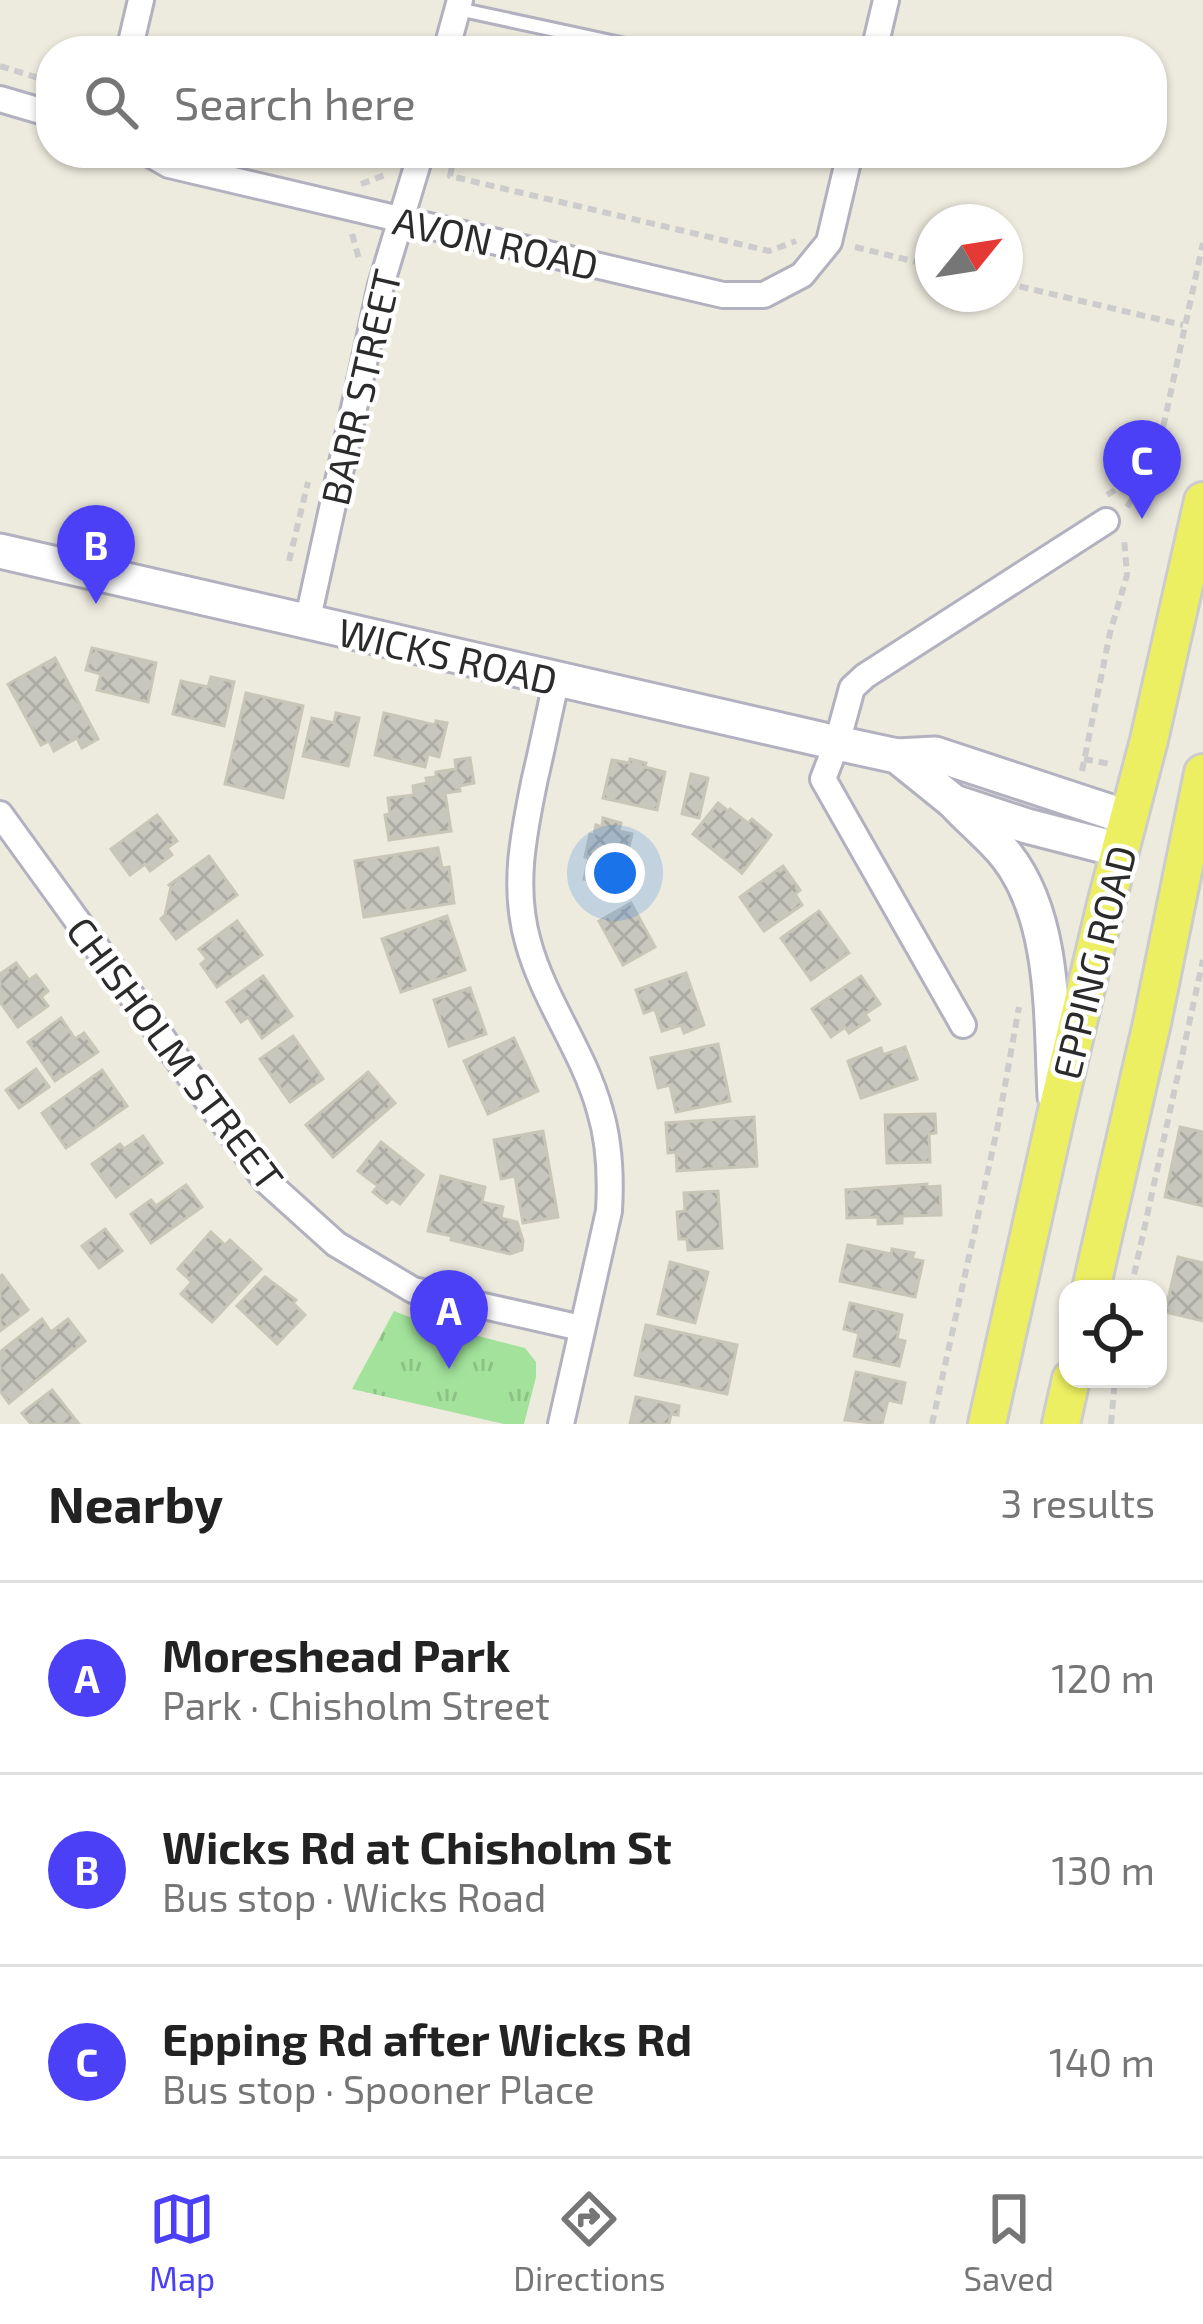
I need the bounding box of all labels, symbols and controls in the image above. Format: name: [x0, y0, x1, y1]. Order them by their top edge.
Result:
search box: [36, 36, 1167, 168]
icon: search: [78, 69, 144, 135]
text: Search here: [174, 75, 416, 129]
street label: AVON ROAD: [389, 196, 603, 288]
north arrow: [915, 204, 1023, 312]
street label: BARR STREET: [310, 265, 410, 509]
pin: C: [1103, 420, 1181, 519]
pin: B: [57, 505, 135, 604]
street label: WICKS ROAD: [334, 607, 562, 703]
street label: EPPING ROAD: [1041, 840, 1145, 1084]
your location: [585, 843, 645, 903]
street label: CHISHOLM STREET: [58, 907, 294, 1199]
pin: A: [410, 1270, 488, 1369]
map controls: [1059, 1280, 1167, 1388]
button: locate: [1059, 1280, 1167, 1388]
text: Nearby: [48, 1472, 223, 1533]
text: 3 results: [1001, 1479, 1155, 1526]
text: Moreshead Park: [162, 1627, 510, 1681]
text: A: [74, 1654, 100, 1701]
text: 120 m: [1051, 1654, 1155, 1701]
text: Park · Chisholm Street: [162, 1681, 550, 1728]
text: Wicks Rd at Chisholm St: [162, 1819, 672, 1873]
text: B: [75, 1846, 99, 1893]
text: 130 m: [1051, 1846, 1155, 1893]
text: Bus stop · Wicks Road: [162, 1873, 546, 1920]
text: Epping Rd after Wicks Rd: [162, 2011, 692, 2065]
text: C: [76, 2038, 98, 2085]
text: 140 m: [1049, 2038, 1155, 2085]
text: Bus stop · Spooner Place: [162, 2065, 595, 2112]
tab: Map: [149, 2186, 215, 2298]
tab: Directions: [513, 2186, 665, 2298]
tab: Saved: [963, 2186, 1054, 2298]

